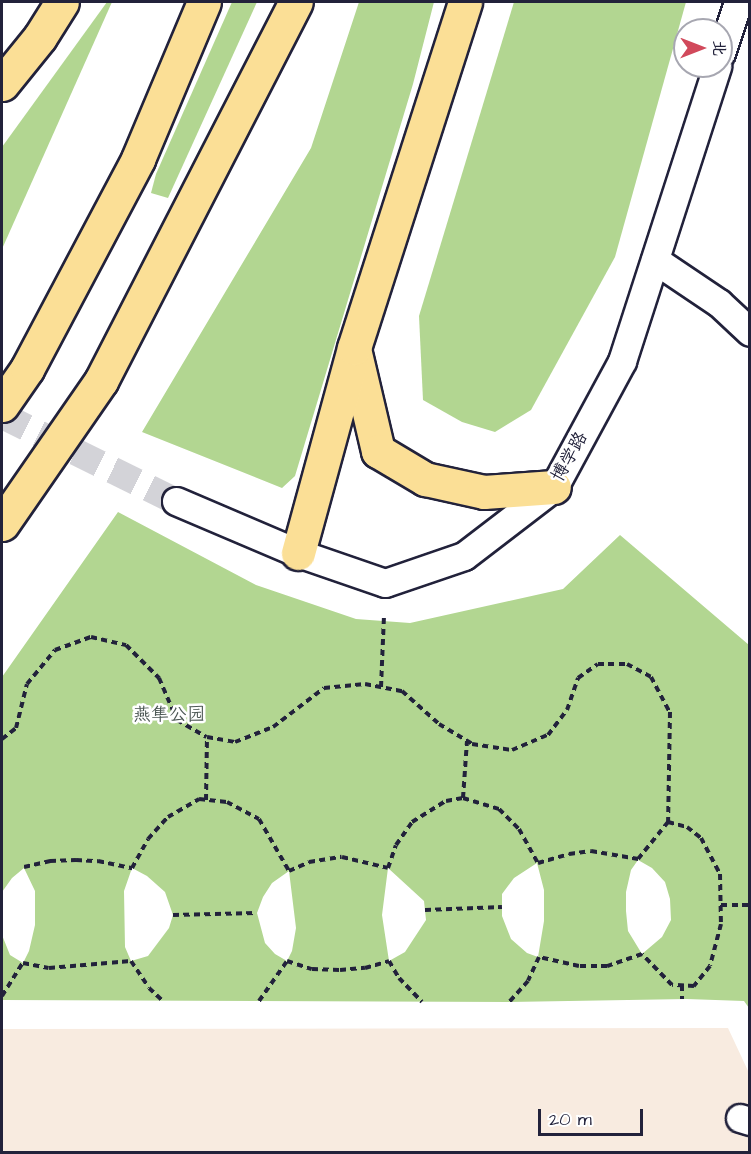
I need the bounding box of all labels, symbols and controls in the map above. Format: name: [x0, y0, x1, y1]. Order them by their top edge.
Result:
north arrow: [673, 18, 733, 78]
text: 北: [708, 40, 730, 56]
street label: 博学路: [547, 428, 593, 486]
park label: 燕隼公园: [133, 704, 205, 726]
scale bar: [541, 1097, 646, 1135]
text: 20 m: [549, 1107, 592, 1132]

